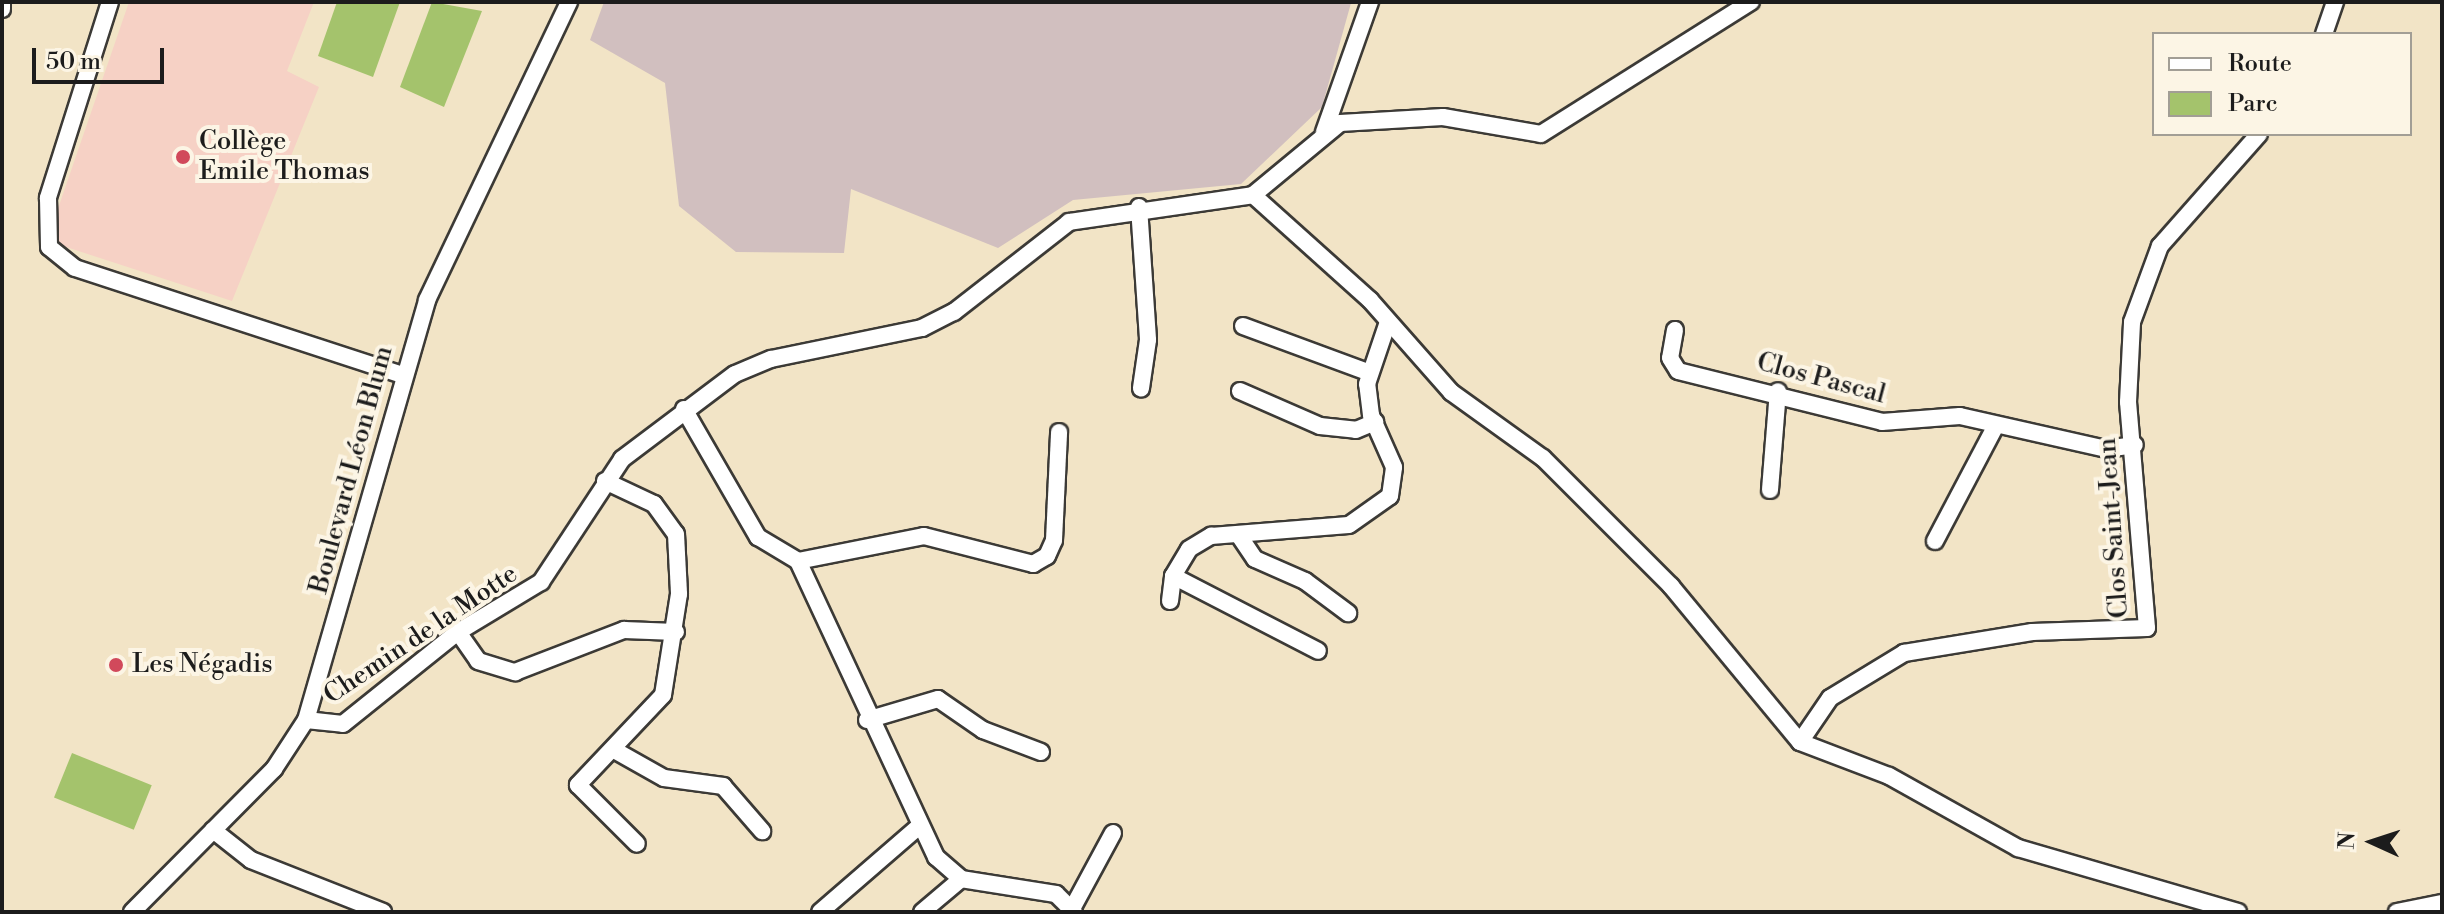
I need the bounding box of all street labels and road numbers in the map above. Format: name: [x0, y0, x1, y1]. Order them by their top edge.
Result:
street label: Boulevard Léon Blum: [304, 343, 400, 597]
street label: Clos Pascal: [1753, 347, 1889, 411]
street label: Clos Saint-Jean: [2092, 437, 2136, 619]
street label: Chemin de la Motte: [318, 559, 524, 711]

